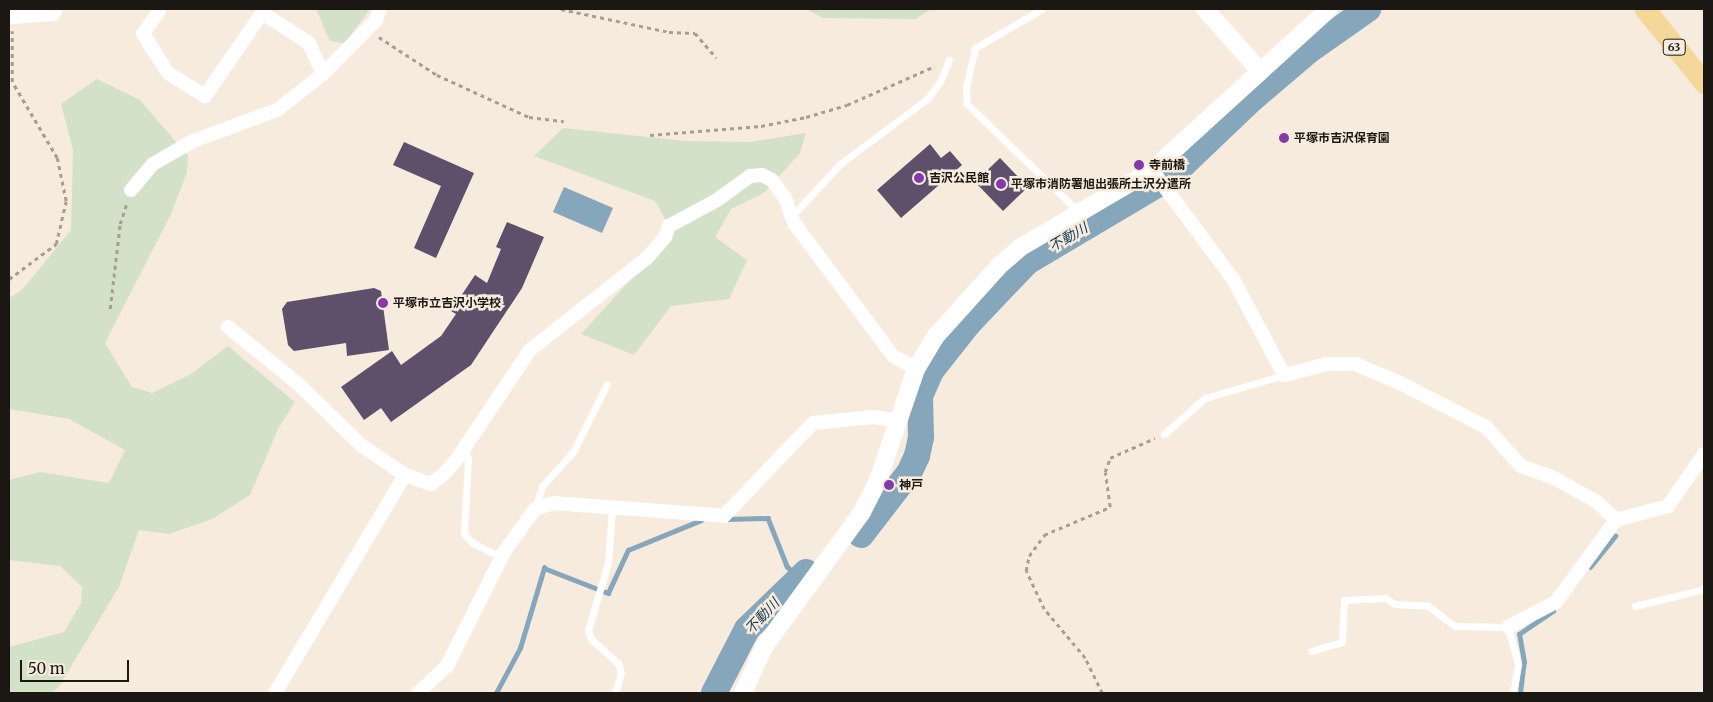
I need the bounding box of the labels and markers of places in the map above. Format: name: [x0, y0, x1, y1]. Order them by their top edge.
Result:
place label: 平塚市吉沢保育園: [1294, 131, 1390, 145]
marker: 平塚市吉沢保育園: [1278, 132, 1290, 144]
place label: 寺前橋: [1149, 158, 1185, 172]
marker: 寺前橋: [1133, 159, 1145, 171]
place label: 吉沢公民館: [929, 171, 989, 185]
marker: 吉沢公民館: [913, 172, 925, 184]
place label: 平塚市消防署旭出張所土沢分遣所: [1011, 177, 1191, 191]
marker: 平塚市消防署旭出張所土沢分遣所: [995, 178, 1007, 190]
place label: 平塚市立吉沢小学校: [393, 296, 501, 310]
marker: 平塚市立吉沢小学校: [377, 297, 389, 309]
place label: 神戸: [899, 478, 923, 492]
marker: 神戸: [883, 479, 895, 491]

